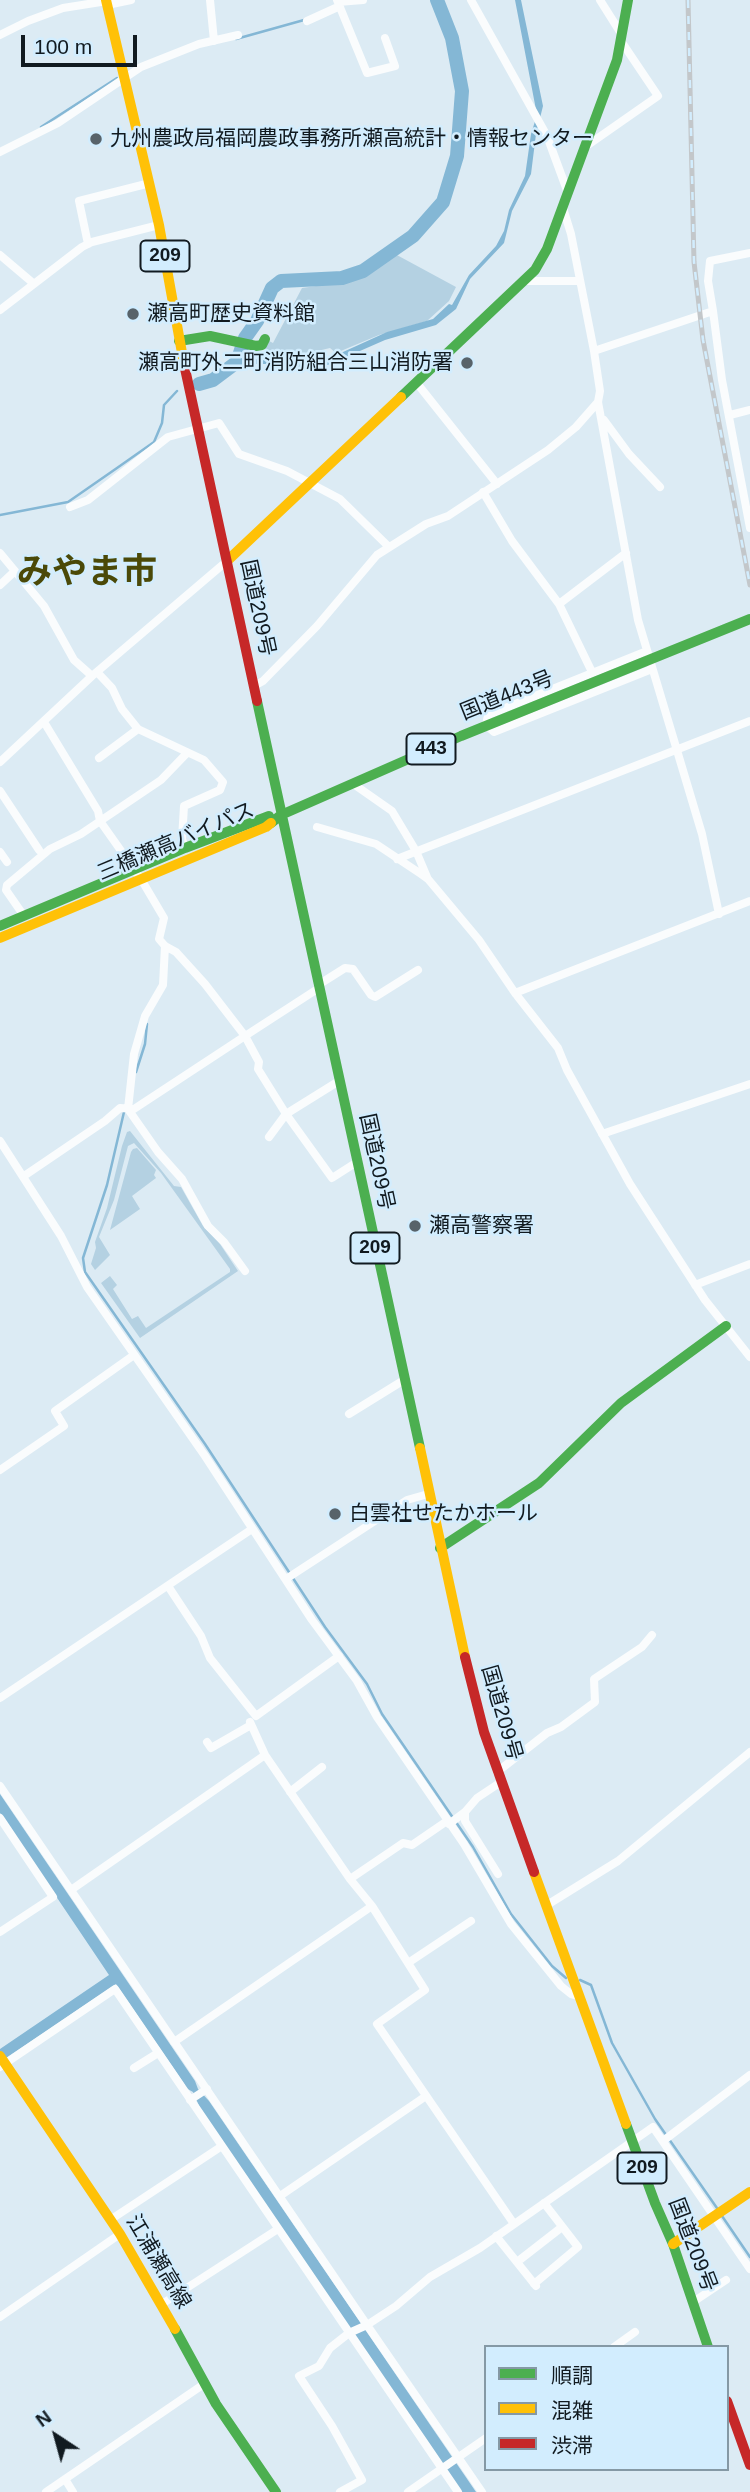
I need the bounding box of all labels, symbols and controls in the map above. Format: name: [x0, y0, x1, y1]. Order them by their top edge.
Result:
scale bar: [24, 21, 140, 65]
text: 100 m: [34, 35, 92, 58]
place label: 九州農政局福岡農政事務所瀬高統計・情報センター: [110, 126, 593, 152]
marker: 九州農政局福岡農政事務所瀬高統計・情報センター: [88, 131, 104, 147]
road number: 209: [140, 240, 190, 272]
place label: 瀬高町歴史資料館: [147, 301, 315, 327]
marker: 瀬高町歴史資料館: [125, 306, 141, 322]
place label: 瀬高町外二町消防組合三山消防署: [138, 350, 453, 376]
marker: 瀬高町外二町消防組合三山消防署: [459, 355, 475, 371]
district label: みやま市: [17, 552, 157, 594]
street label: 国道209号: [234, 557, 280, 659]
street label: 国道443号: [457, 666, 557, 726]
road number: 443: [406, 734, 456, 764]
street label: 三橋瀬高バイパス: [94, 798, 258, 886]
street label: 国道209号: [353, 1111, 399, 1213]
place label: 瀬高警察署: [429, 1213, 534, 1239]
marker: 瀬高警察署: [407, 1218, 423, 1234]
road number: 209: [350, 1232, 400, 1264]
place label: 白雲社せたかホール: [349, 1501, 538, 1527]
marker: 白雲社せたかホール: [327, 1506, 343, 1522]
street label: 国道209号: [475, 1662, 527, 1764]
road number: 209: [618, 2152, 666, 2184]
street label: 国道209号: [663, 2195, 721, 2295]
street label: 江浦瀬高線: [120, 2211, 196, 2313]
legend: [484, 2345, 729, 2471]
text: 順調: [551, 2364, 593, 2387]
text: 混雑: [551, 2399, 593, 2422]
north arrow: [21, 2401, 91, 2471]
text: N: [32, 2406, 55, 2431]
text: 渋滞: [551, 2434, 593, 2457]

